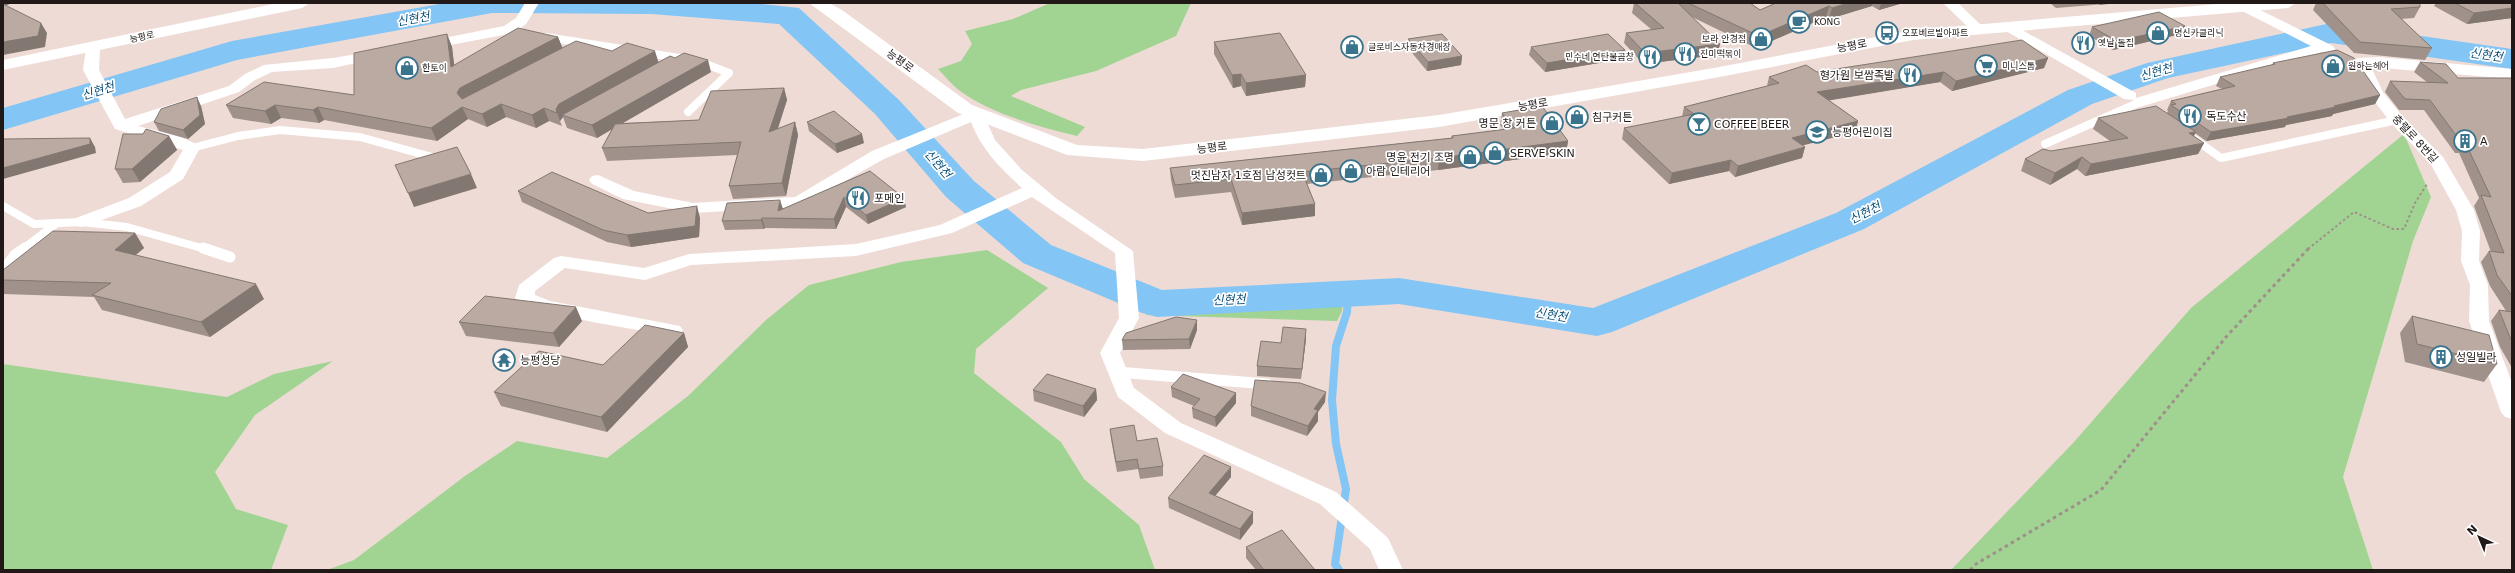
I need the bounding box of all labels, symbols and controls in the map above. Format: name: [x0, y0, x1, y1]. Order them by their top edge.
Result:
water label: 신현천: [395, 9, 432, 29]
cafe icon: KONG: [1786, 9, 1812, 35]
place label: KONG: [1814, 17, 1840, 27]
bus stop icon: 오포베르빌아파트: [1874, 20, 1900, 46]
shop icon: 명신카클리닉: [2145, 20, 2171, 46]
shop icon: 보라 안경점: [1748, 26, 1774, 52]
place label: 오포베르빌아파트: [1902, 28, 1968, 38]
place label: 명신카클리닉: [2174, 28, 2224, 38]
street label: 능평로: [129, 30, 155, 44]
restaurant icon: 옛날 돌집: [2070, 30, 2096, 56]
shop icon: 글로비스자동차경매장: [1339, 34, 1365, 60]
place label: 보라 안경점: [1702, 34, 1746, 44]
street label: 능평로: [1836, 37, 1868, 55]
place label: 옛날 돌집: [2098, 38, 2134, 48]
restaurant icon: 진미떡볶이: [1672, 41, 1698, 67]
place label: 글로비스자동차경매장: [1368, 42, 1451, 52]
restaurant icon: 민수네 연탄불곱창: [1637, 44, 1663, 70]
water label: 신현천: [2469, 46, 2505, 65]
street label: 능평로: [884, 47, 916, 75]
place label: 진미떡볶이: [1700, 49, 1741, 59]
place label: 민수네 연탄불곱창: [1565, 52, 1634, 62]
supermarket icon: 미니스톱: [1973, 53, 1999, 79]
shop icon: 원하는헤어: [2320, 53, 2346, 79]
shop icon: 한토이: [394, 55, 420, 81]
water label: 신현천: [2138, 60, 2176, 83]
place label: 미니스톱: [2002, 61, 2035, 71]
place label: 원하는헤어: [2348, 61, 2389, 71]
restaurant icon: 형가원 보쌈족발: [1897, 62, 1923, 88]
place label: 한토이: [422, 63, 447, 73]
place label: 형가원 보쌈족발: [1820, 69, 1894, 82]
water label: 신현천: [80, 79, 118, 103]
street label: 능평로: [1517, 96, 1549, 114]
restaurant icon: 독도수산: [2177, 103, 2203, 129]
shop icon: 침구커튼: [1564, 104, 1590, 130]
shop icon: 명문 창 커튼: [1539, 110, 1565, 136]
place label: 독도수산: [2206, 110, 2246, 123]
place label: 침구커튼: [1592, 111, 1632, 124]
bar icon: COFFEE BEER: [1686, 111, 1712, 137]
street label: 충렬로 8번길: [2389, 112, 2441, 166]
place label: 명문 창 커튼: [1478, 117, 1536, 130]
place label: COFFEE BEER: [1714, 118, 1790, 131]
school or university icon: 능평어린이집: [1804, 119, 1830, 145]
place label: 능평어린이집: [1832, 126, 1893, 139]
building icon: A: [2452, 128, 2478, 154]
place label: A: [2480, 135, 2488, 148]
street label: 능평로: [1196, 140, 1228, 156]
shop icon: SERVE SKIN: [1482, 140, 1508, 166]
shop icon: 명윤 전기 조명: [1457, 144, 1483, 170]
water label: 신현천: [922, 147, 955, 183]
place label: SERVE SKIN: [1510, 147, 1575, 160]
place label: 명윤 전기 조명: [1386, 151, 1454, 164]
shop icon: 아람 인테리어: [1338, 158, 1364, 184]
shop icon: 멋진남자 1호점 남성컷트: [1308, 162, 1334, 188]
place label: 아람 인테리어: [1366, 165, 1430, 178]
place label: 멋진남자 1호점 남성컷트: [1191, 169, 1306, 182]
restaurant icon: 포메인: [845, 185, 871, 211]
place label: 포메인: [874, 192, 904, 205]
water label: 신현천: [1847, 198, 1885, 227]
water label: 신현천: [1212, 292, 1248, 308]
water label: 신현천: [1534, 305, 1570, 325]
building icon: 성일빌라: [2428, 344, 2454, 370]
temple icon: 능평성당: [491, 347, 517, 373]
place label: 성일빌라: [2456, 351, 2496, 364]
place label: 능평성당: [520, 354, 560, 367]
north arrow: [2459, 517, 2499, 557]
text: N: [2465, 522, 2480, 538]

